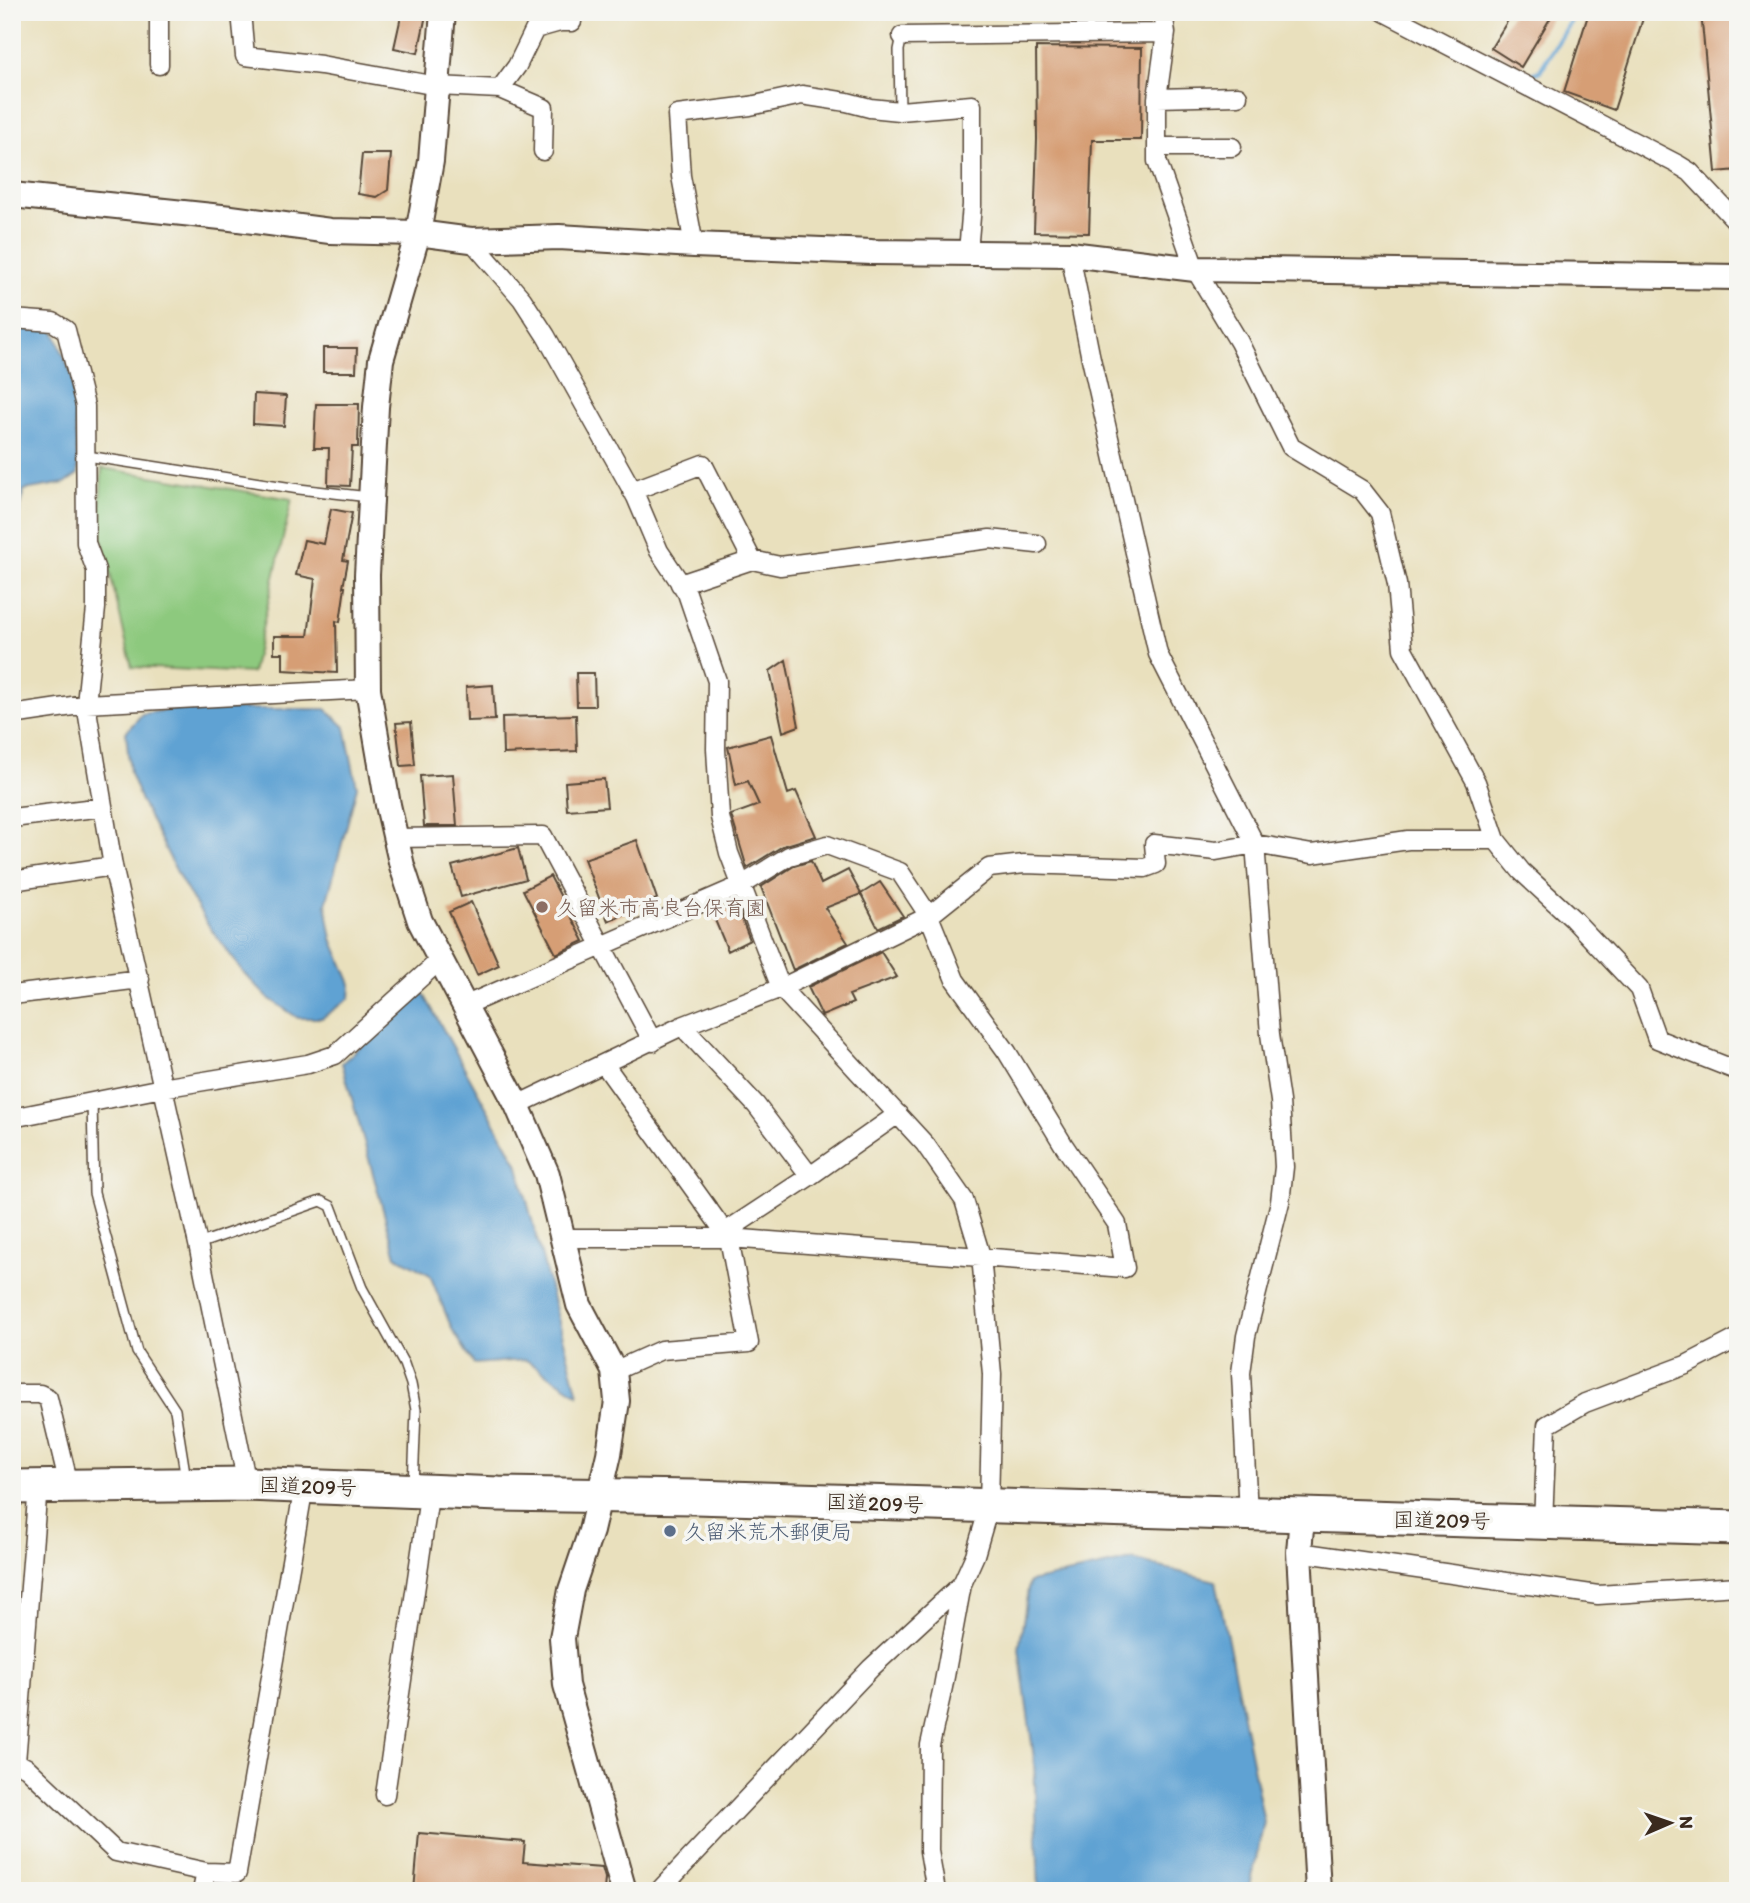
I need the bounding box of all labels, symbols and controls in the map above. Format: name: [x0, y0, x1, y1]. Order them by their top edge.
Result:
place label: 久留米市高良台保育園: [556, 895, 766, 920]
marker: 久留米市高良台保育園: [534, 899, 550, 915]
street label: 国道209号: [259, 1472, 357, 1500]
street label: 国道209号: [826, 1489, 924, 1517]
street label: 国道209号: [1393, 1507, 1491, 1533]
place label: 久留米荒木郵便局: [684, 1519, 852, 1544]
marker: 久留米荒木郵便局: [662, 1523, 678, 1539]
north arrow: [1634, 1787, 1704, 1857]
text: N: [1675, 1816, 1698, 1829]

